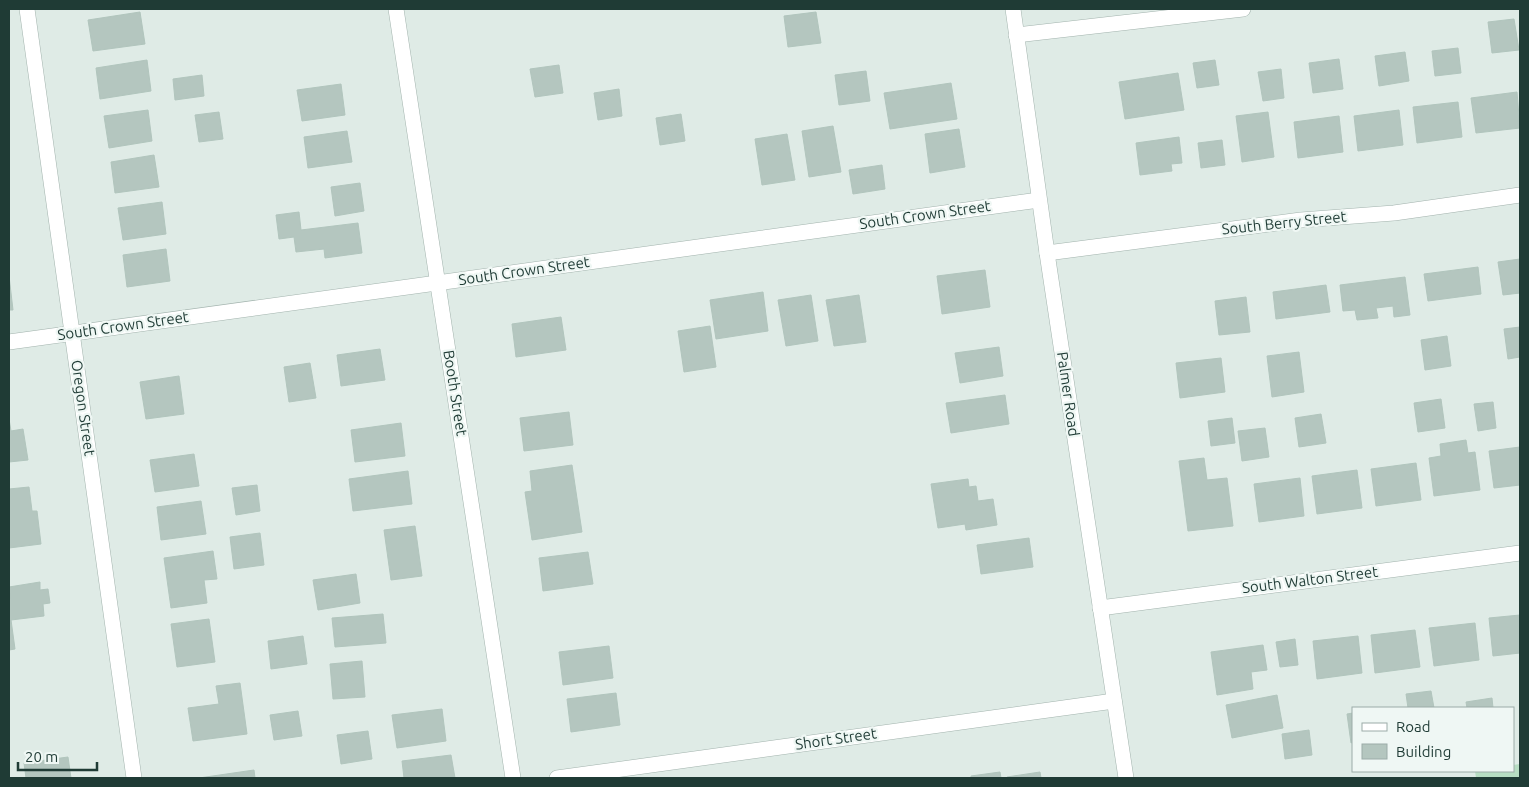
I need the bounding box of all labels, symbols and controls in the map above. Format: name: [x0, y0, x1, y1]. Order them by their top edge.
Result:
street label: South Crown Street: [858, 197, 992, 232]
street label: South Berry Street: [1221, 207, 1347, 237]
street label: South Crown Street: [457, 253, 591, 288]
street label: South Crown Street: [56, 308, 190, 343]
street label: Booth Street: [440, 349, 471, 437]
street label: Palmer Road: [1054, 350, 1083, 437]
street label: Oregon Street: [68, 359, 99, 457]
street label: South Walton Street: [1241, 563, 1379, 596]
legend: [1352, 707, 1514, 772]
text: Road: [1396, 718, 1431, 735]
street label: Short Street: [794, 724, 878, 753]
scale bar: [18, 740, 96, 772]
text: Building: [1396, 743, 1451, 760]
text: 20 m: [25, 748, 58, 765]

